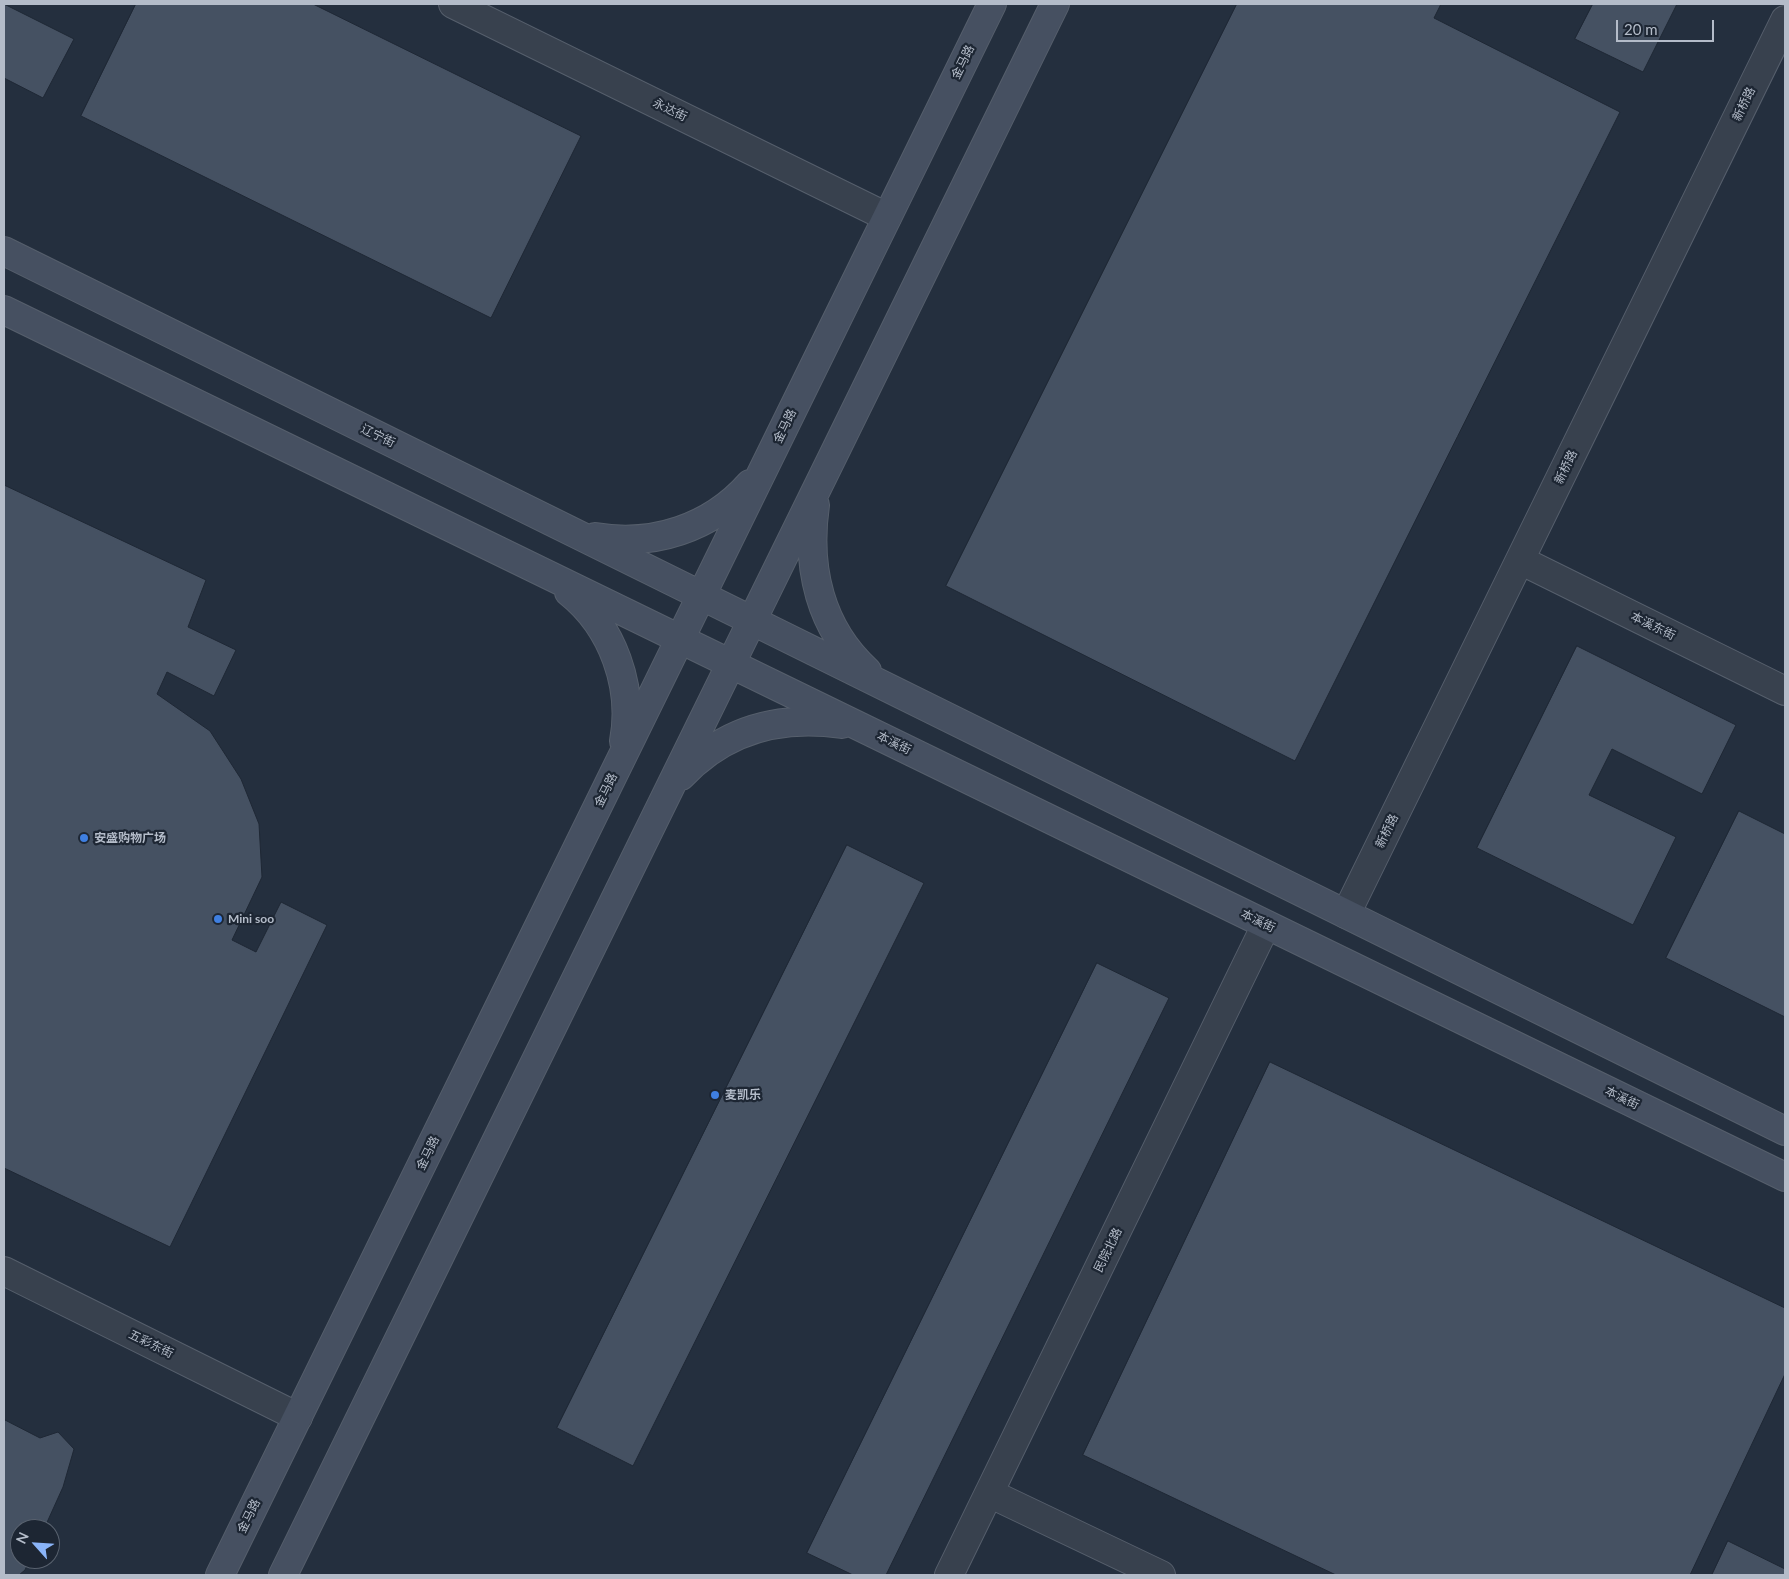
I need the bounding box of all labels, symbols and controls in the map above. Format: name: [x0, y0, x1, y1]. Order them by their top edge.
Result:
scale bar: [1619, 10, 1716, 42]
text: 20 m: [1624, 20, 1658, 38]
street label: 金马路: [949, 43, 977, 81]
street label: 新桥路: [1730, 85, 1758, 123]
street label: 永达街: [651, 96, 689, 124]
street label: 金马路: [771, 407, 799, 445]
street label: 辽宁街: [359, 422, 397, 450]
street label: 新桥路: [1552, 448, 1580, 486]
street label: 本溪东街: [1628, 609, 1678, 643]
street label: 本溪街: [875, 729, 913, 757]
street label: 金马路: [592, 771, 620, 809]
street label: 新桥路: [1373, 812, 1401, 850]
place label: 安盛购物广场: [94, 831, 166, 845]
marker: 安盛购物广场: [78, 832, 90, 844]
street label: 本溪街: [1239, 907, 1277, 935]
place label: Mini soo: [228, 912, 274, 926]
marker: Mini soo: [212, 913, 224, 925]
street label: 本溪街: [1603, 1084, 1641, 1112]
place label: 麦凯乐: [725, 1088, 761, 1102]
marker: 麦凯乐: [709, 1089, 721, 1101]
street label: 金马路: [414, 1134, 442, 1172]
street label: 民院北路: [1091, 1225, 1125, 1275]
street label: 五彩东街: [126, 1327, 176, 1361]
street label: 金马路: [235, 1497, 263, 1535]
north arrow: [10, 1519, 60, 1569]
text: N: [12, 1529, 32, 1546]

